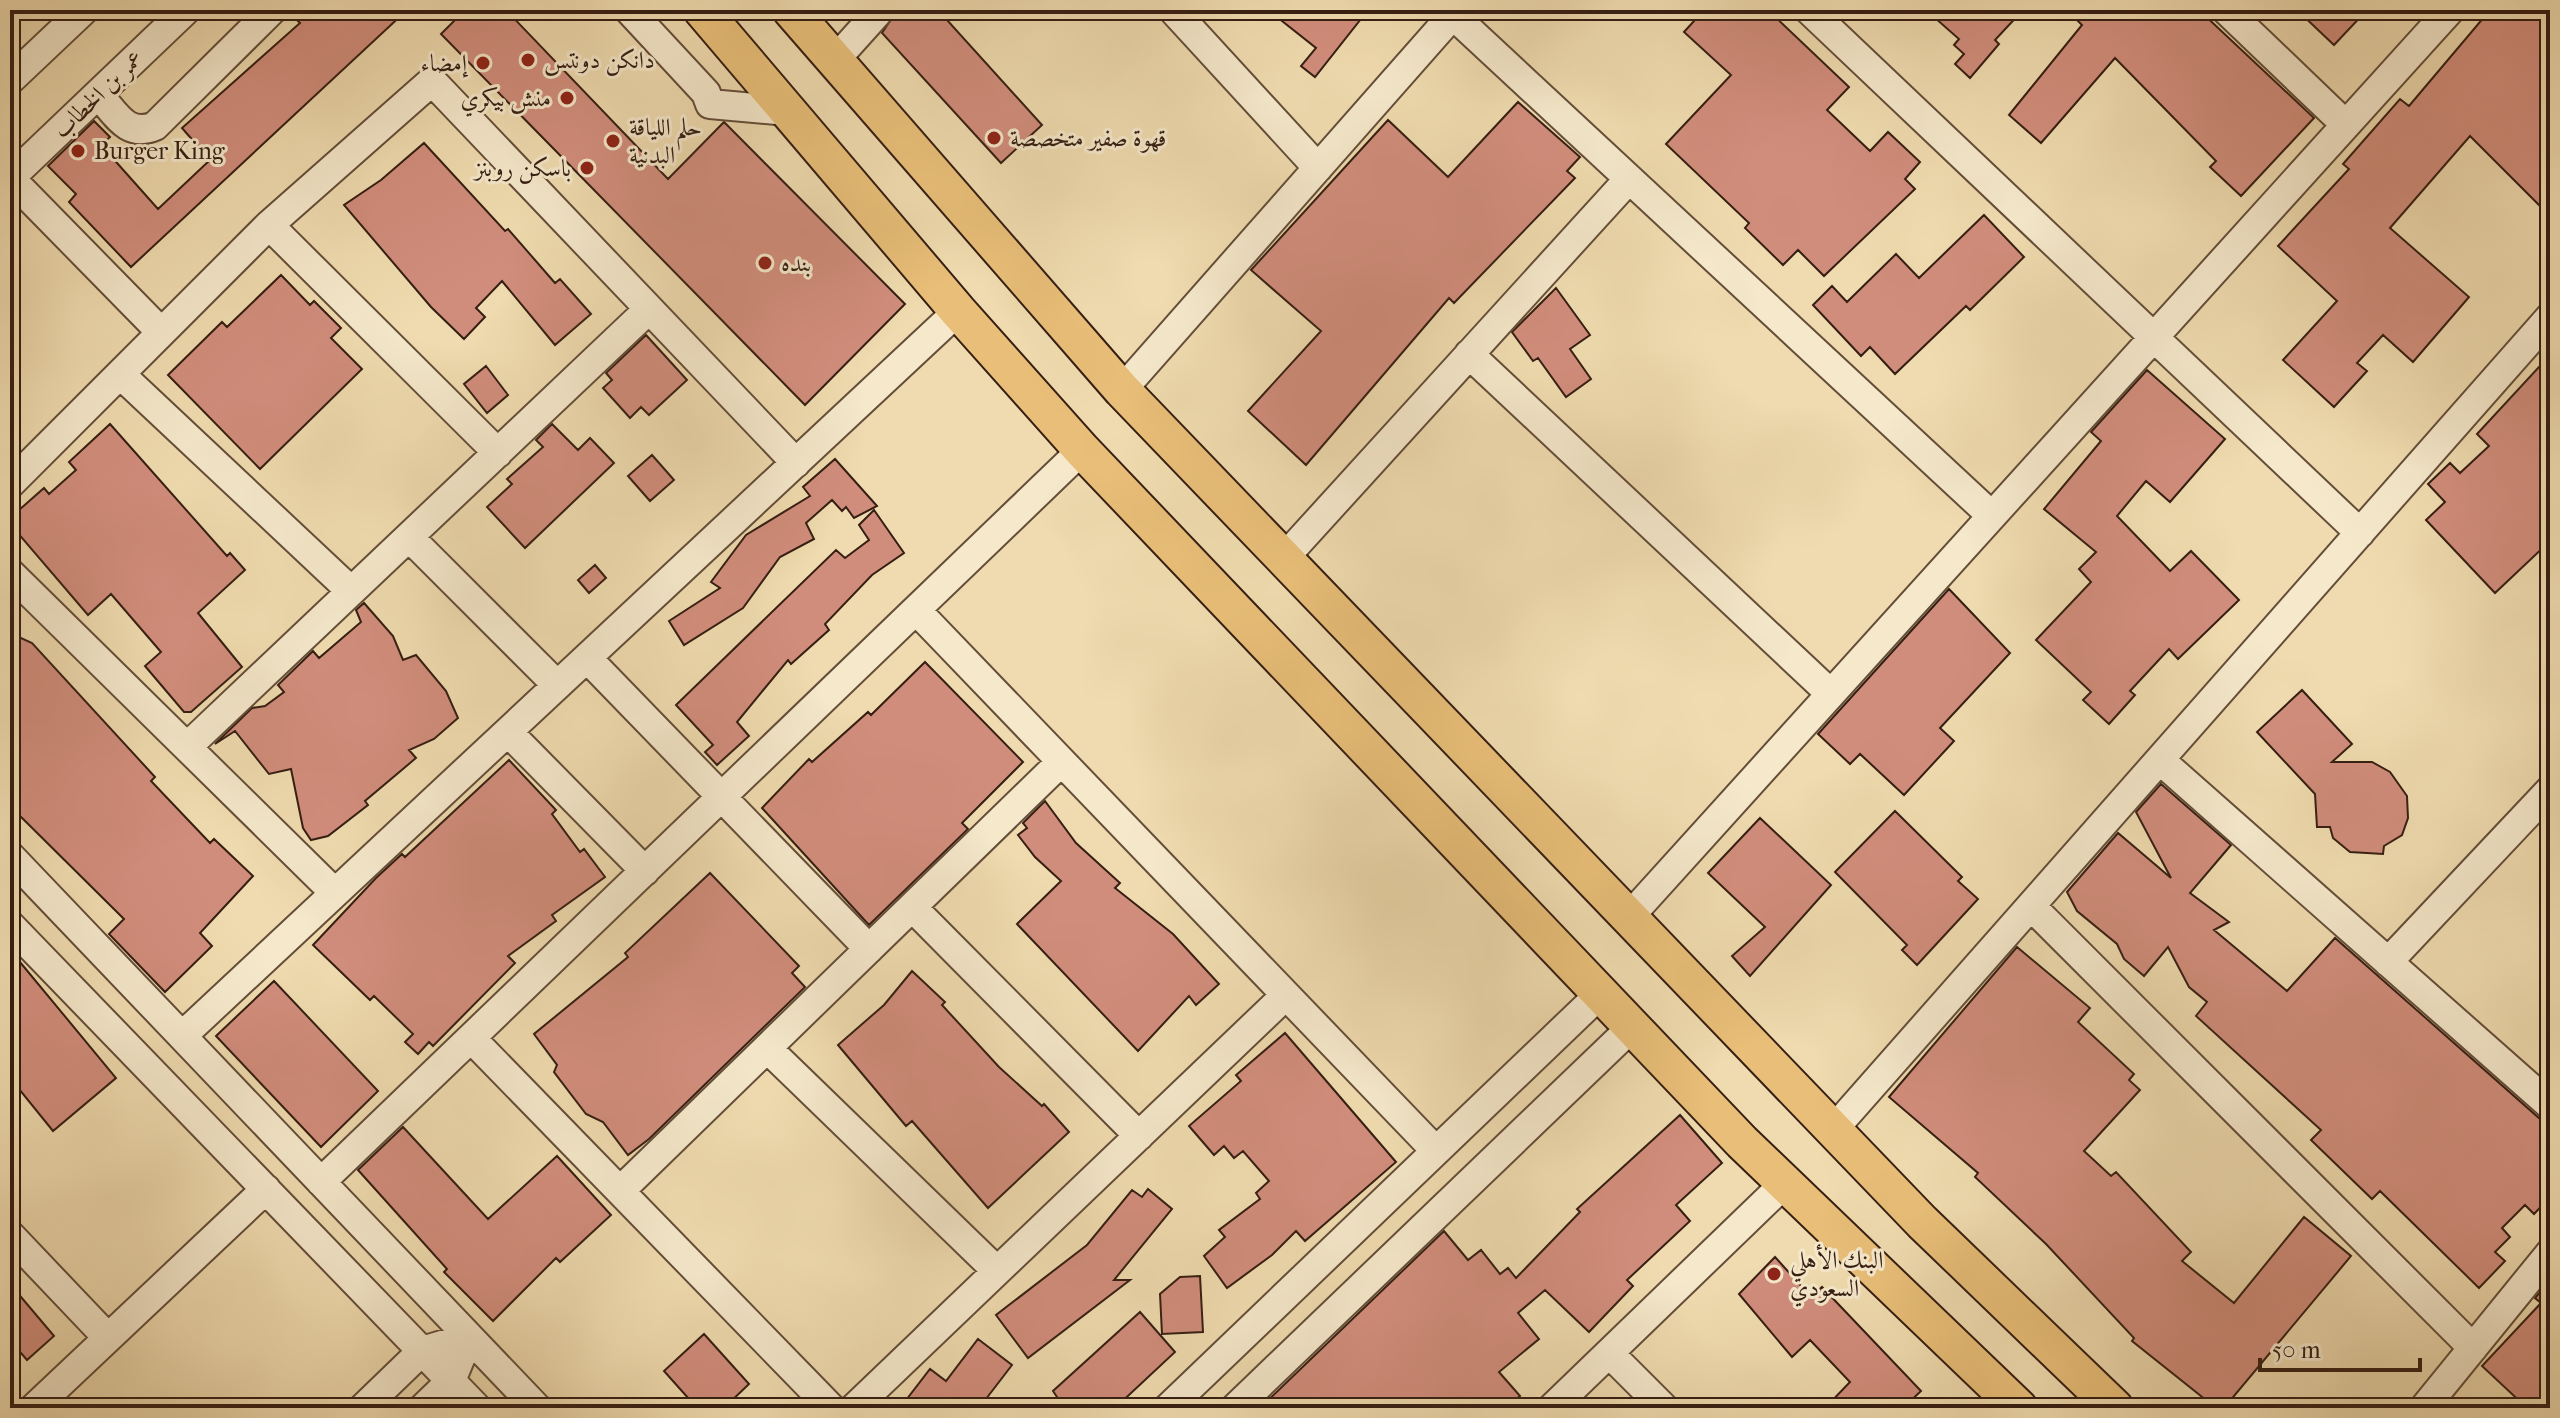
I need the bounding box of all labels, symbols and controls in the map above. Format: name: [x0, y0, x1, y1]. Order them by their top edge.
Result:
street label: عمر بن الخطاب: [47, 44, 150, 145]
place label: دانكن دونتس: [544, 46, 655, 76]
place label: إمضاء: [420, 49, 469, 78]
marker: دانكن دونتس: [519, 51, 537, 69]
marker: إمضاء: [474, 54, 492, 72]
place label: منش بيكري: [461, 84, 551, 117]
marker: منش بيكري: [558, 89, 576, 107]
place label: حلم اللياقة البدنية: [629, 113, 702, 169]
place label: قهوة صفير متخصصة: [1010, 124, 1166, 153]
marker: قهوة صفير متخصصة: [985, 129, 1003, 147]
marker: حلم اللياقة البدنية: [604, 132, 622, 150]
place label: Burger King: [94, 137, 226, 165]
marker: Burger King: [69, 142, 87, 160]
place label: باسكن روبنز: [471, 154, 571, 184]
marker: باسكن روبنز: [578, 159, 596, 177]
place label: بنده: [781, 249, 811, 277]
marker: بنده: [756, 254, 774, 272]
place label: البنك الأهلي السعودي: [1790, 1244, 1883, 1307]
marker: البنك الأهلي السعودي: [1765, 1265, 1783, 1283]
scale bar: [2260, 1322, 2420, 1372]
text: 50 m: [2272, 1336, 2321, 1364]

